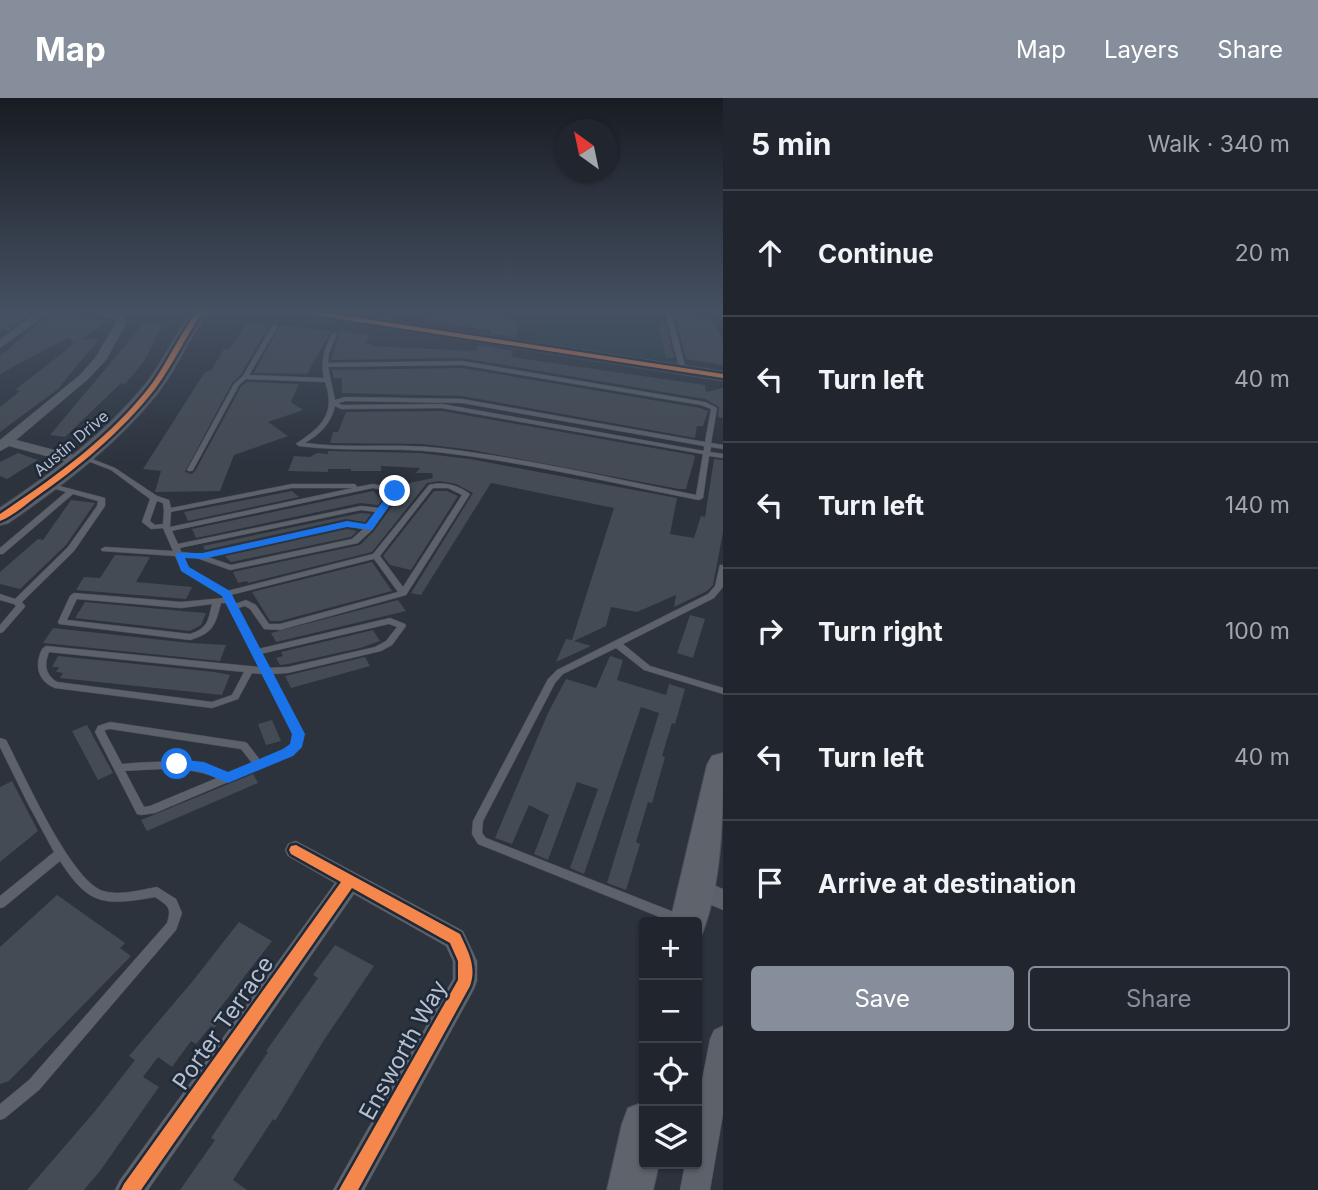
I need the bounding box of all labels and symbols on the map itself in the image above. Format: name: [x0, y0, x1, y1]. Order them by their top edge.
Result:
north arrow: [555, 119, 618, 182]
street label: Austin Drive: [29, 406, 113, 480]
route end: [379, 475, 410, 506]
route start: [161, 748, 192, 779]
street label: Porter Terrace: [167, 951, 279, 1095]
street label: Ensworth Way: [353, 975, 453, 1125]

